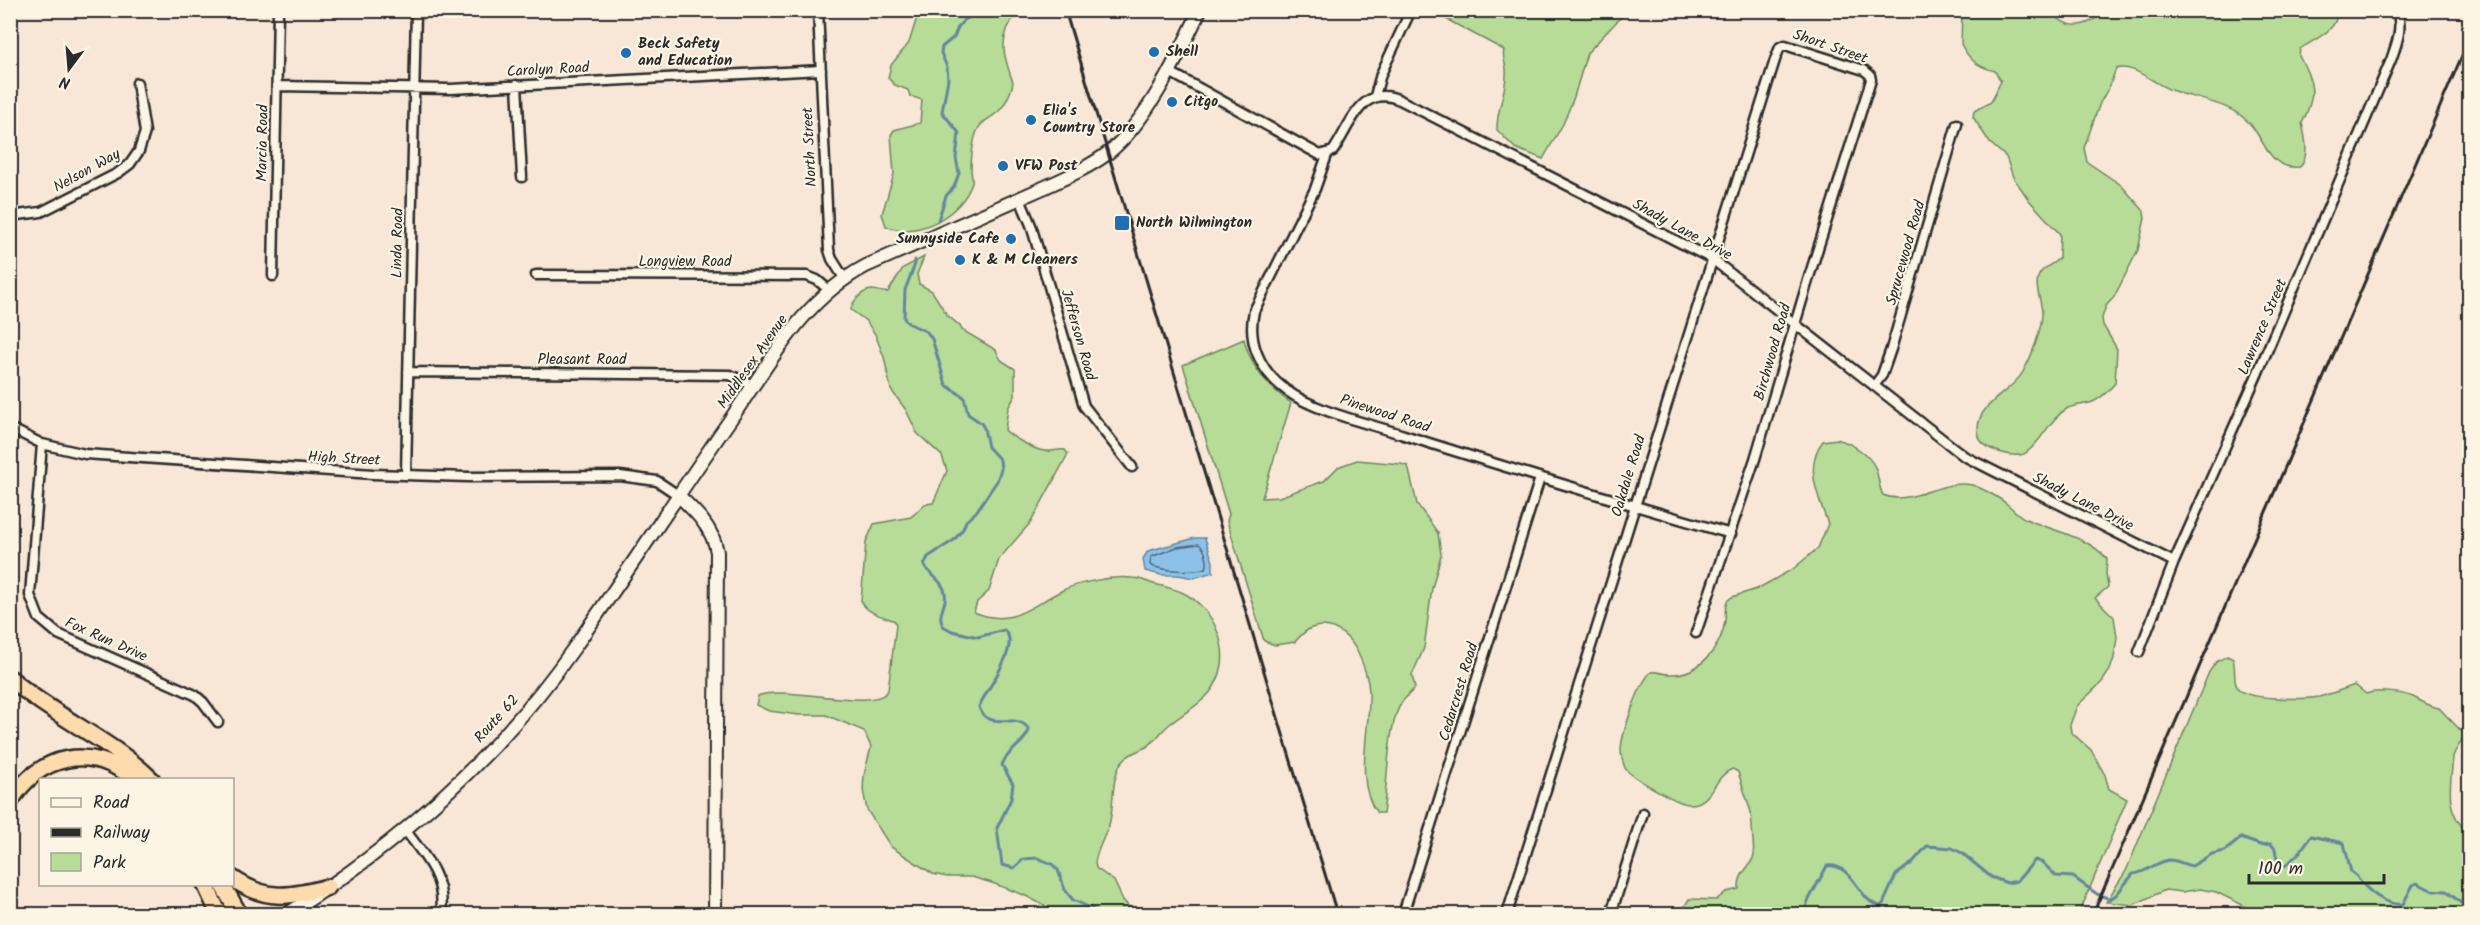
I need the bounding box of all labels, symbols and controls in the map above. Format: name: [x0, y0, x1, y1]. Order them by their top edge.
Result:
street label: Short Street: [1789, 23, 1871, 71]
place label: Beck Safety and Education: [638, 32, 732, 73]
north arrow: [39, 39, 99, 99]
place label: Shell: [1166, 40, 1198, 64]
marker: Shell: [1147, 45, 1161, 59]
marker: Beck Safety and Education: [619, 46, 633, 60]
street label: Carolyn Road: [506, 56, 590, 84]
text: N: [57, 69, 74, 95]
place label: Citgo: [1184, 90, 1218, 114]
marker: Citgo: [1165, 95, 1179, 109]
place label: Elia's Country Store: [1043, 99, 1136, 140]
street label: Marcia Road: [250, 104, 276, 182]
street label: North Street: [796, 106, 824, 187]
marker: Elia's Country Store: [1024, 113, 1038, 127]
street label: Nelson Way: [49, 142, 126, 199]
place label: VFW Post: [1015, 154, 1078, 178]
marker: VFW Post: [996, 159, 1010, 173]
street label: Shady Lane Drive: [1628, 193, 1737, 267]
street label: Sprucewood Road: [1880, 197, 1933, 308]
street label: Linda Road: [385, 207, 411, 278]
place label: North Wilmington: [1136, 211, 1252, 235]
marker: North Wilmington: [1113, 214, 1131, 232]
place label: Sunnyside Cafe: [896, 227, 1000, 251]
marker: Sunnyside Cafe: [1004, 232, 1018, 246]
place label: K & M Cleaners: [972, 248, 1078, 272]
street label: Longview Road: [639, 250, 732, 274]
marker: K & M Cleaners: [953, 253, 967, 267]
street label: Lawrence Street: [2232, 275, 2294, 379]
street label: Jefferson Road: [1054, 286, 1103, 384]
street label: Birchwood Road: [1748, 300, 1798, 403]
street label: Middlesex Avenue: [711, 310, 795, 414]
street label: Pleasant Road: [538, 348, 627, 372]
street label: Pinewood Road: [1337, 388, 1434, 440]
street label: Oakdale Road: [1605, 432, 1653, 520]
street label: High Street: [307, 445, 381, 473]
street label: Shady Lane Drive: [2028, 466, 2138, 538]
street label: Fox Run Drive: [61, 611, 151, 669]
street label: Cedarcrest Road: [1433, 639, 1486, 744]
street label: Route 62: [469, 689, 525, 749]
legend: [39, 778, 234, 886]
text: Road: [93, 789, 130, 818]
text: Railway: [93, 819, 150, 848]
scale bar: [2249, 847, 2384, 885]
text: Park: [93, 849, 126, 878]
text: 100 m: [2258, 855, 2303, 884]

